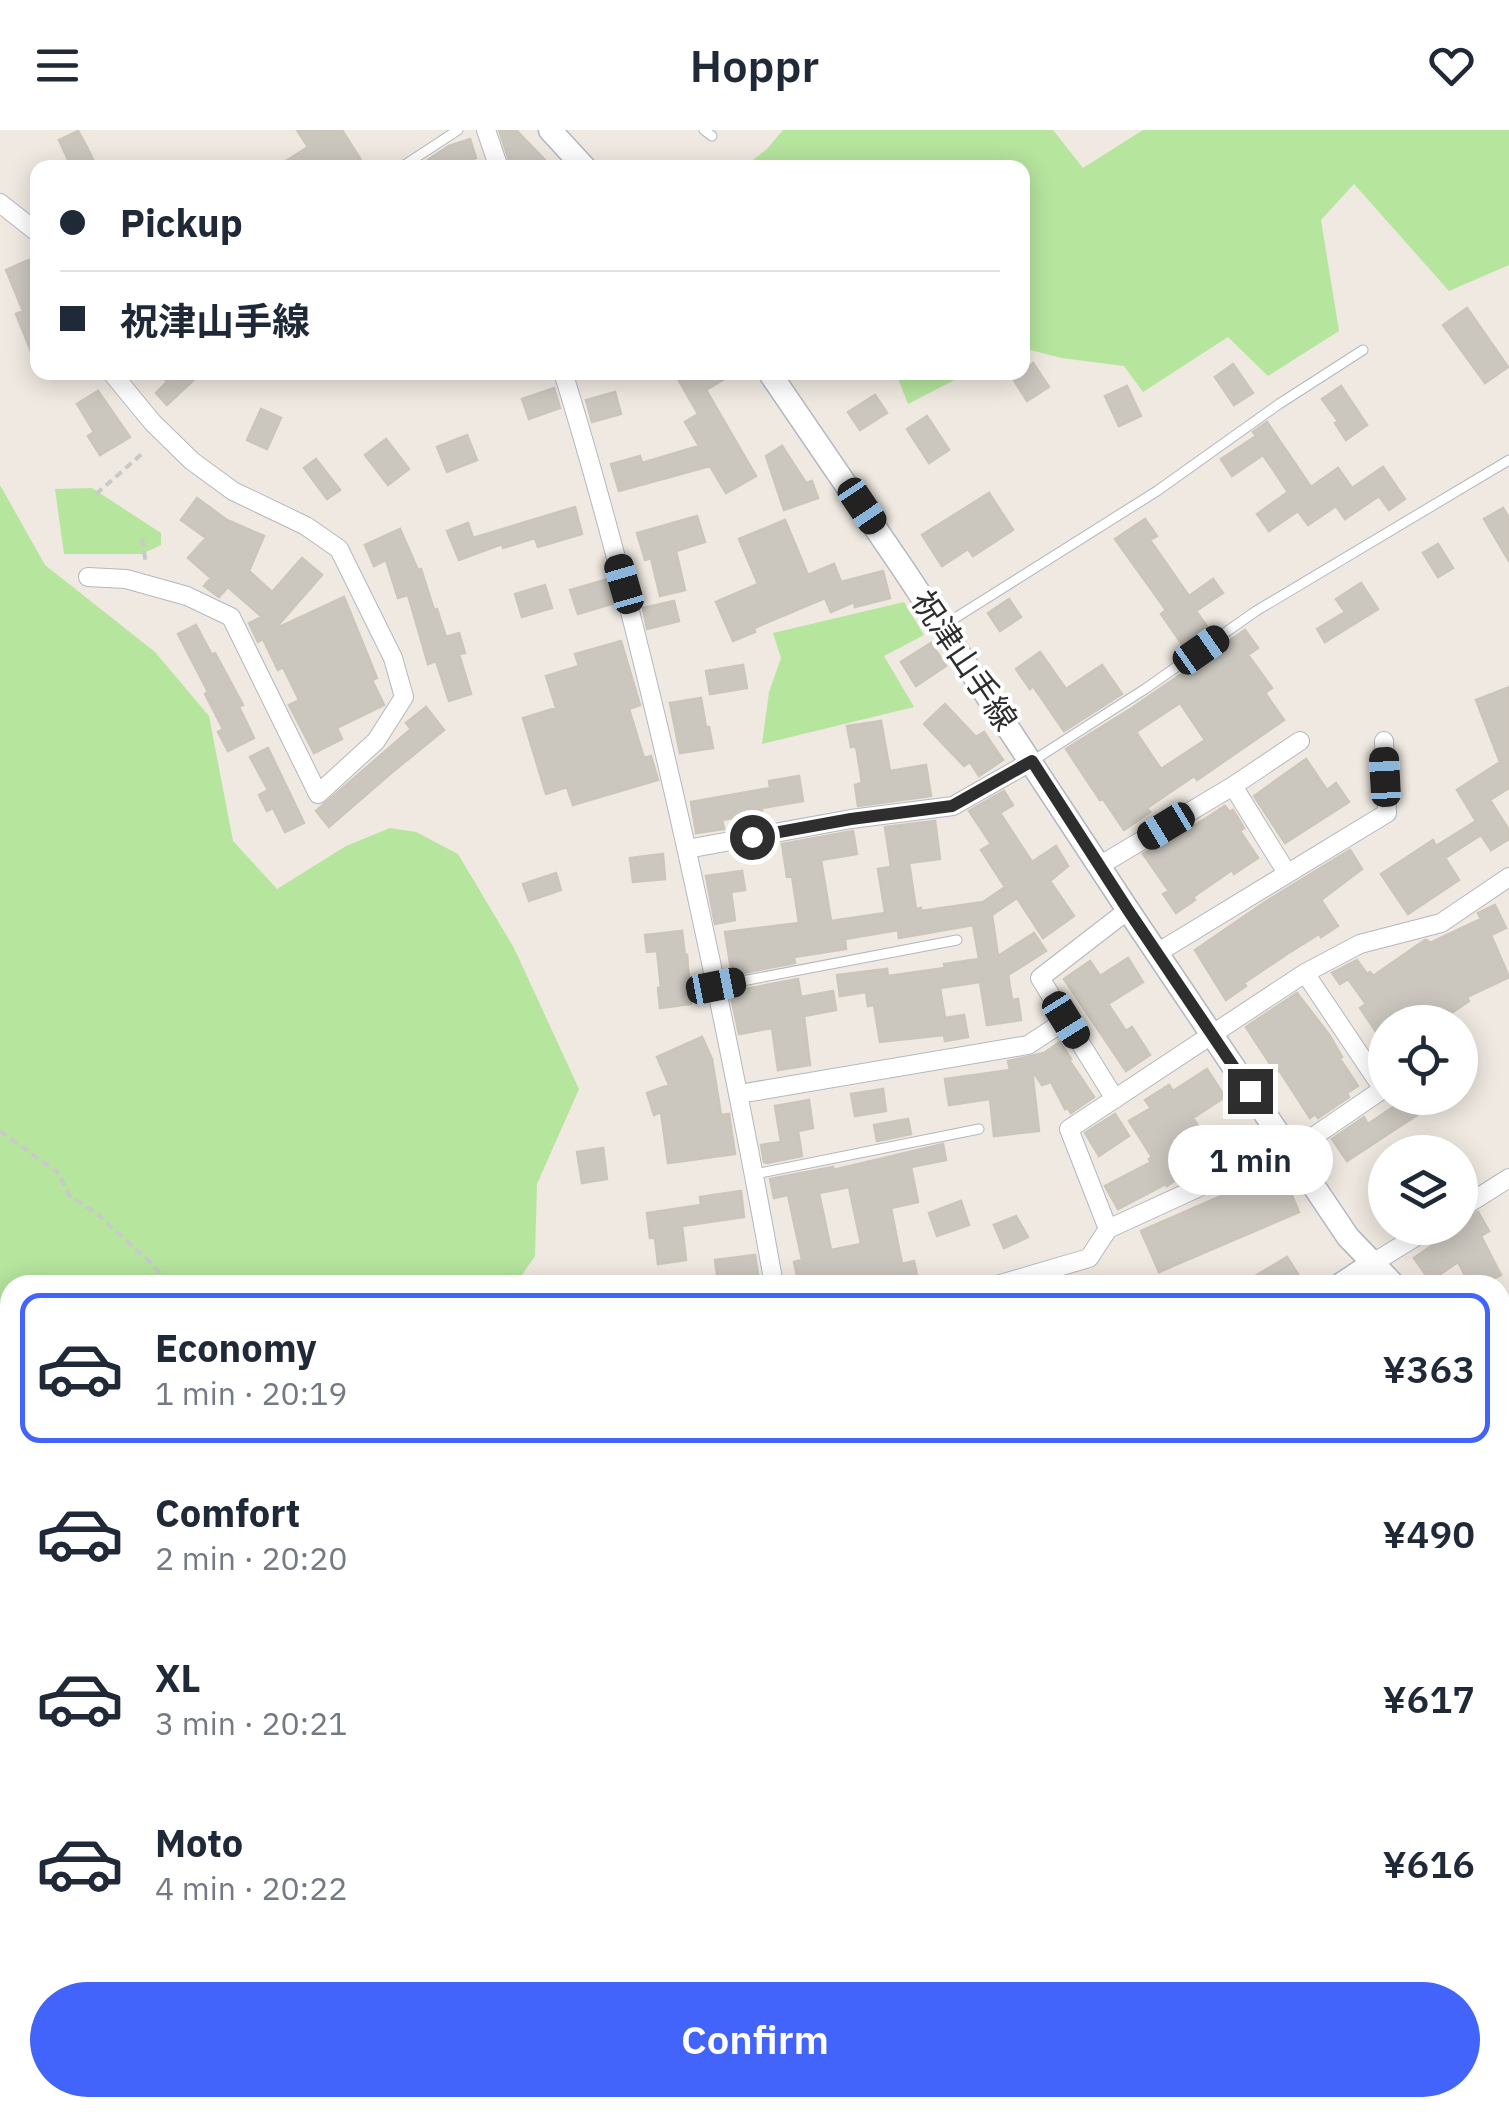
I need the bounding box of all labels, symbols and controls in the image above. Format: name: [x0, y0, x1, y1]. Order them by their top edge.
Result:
text: Hoppr: [690, 36, 819, 94]
icon: menu: [30, 38, 85, 93]
icon: heart: [1424, 38, 1479, 93]
text: Pickup: [120, 198, 243, 247]
text: 祝津山手線: [120, 296, 310, 345]
car: [833, 473, 891, 539]
car: [601, 551, 647, 617]
street label: 祝津山手線: [903, 582, 1027, 738]
car: [1168, 621, 1234, 679]
car: [1368, 746, 1402, 808]
car: [1133, 798, 1199, 854]
route start: [730, 815, 775, 860]
car: [684, 966, 748, 1006]
car: [1037, 987, 1095, 1053]
map controls: [1368, 1005, 1478, 1245]
button: locate: [1368, 1005, 1478, 1115]
route end: [1228, 1069, 1273, 1114]
callout: 1 min: [1168, 1126, 1332, 1196]
button: layers: [1368, 1135, 1478, 1245]
text: 1 min: [1209, 1139, 1292, 1181]
icon: car: [35, 1323, 125, 1413]
text: Economy: [155, 1323, 317, 1372]
text: ¥363: [1382, 1344, 1475, 1393]
text: 1 min · 20:19: [155, 1372, 348, 1414]
icon: car: [35, 1488, 125, 1578]
text: Comfort: [155, 1488, 300, 1537]
text: ¥490: [1382, 1509, 1475, 1558]
text: 2 min · 20:20: [155, 1537, 348, 1579]
icon: car: [35, 1653, 125, 1743]
text: XL: [155, 1653, 201, 1702]
text: ¥617: [1382, 1674, 1475, 1723]
text: 3 min · 20:21: [155, 1702, 348, 1744]
icon: car: [35, 1818, 125, 1908]
text: Moto: [155, 1818, 243, 1867]
text: ¥616: [1382, 1839, 1475, 1888]
text: 4 min · 20:22: [155, 1867, 348, 1909]
button: Confirm: [30, 1982, 1480, 2097]

